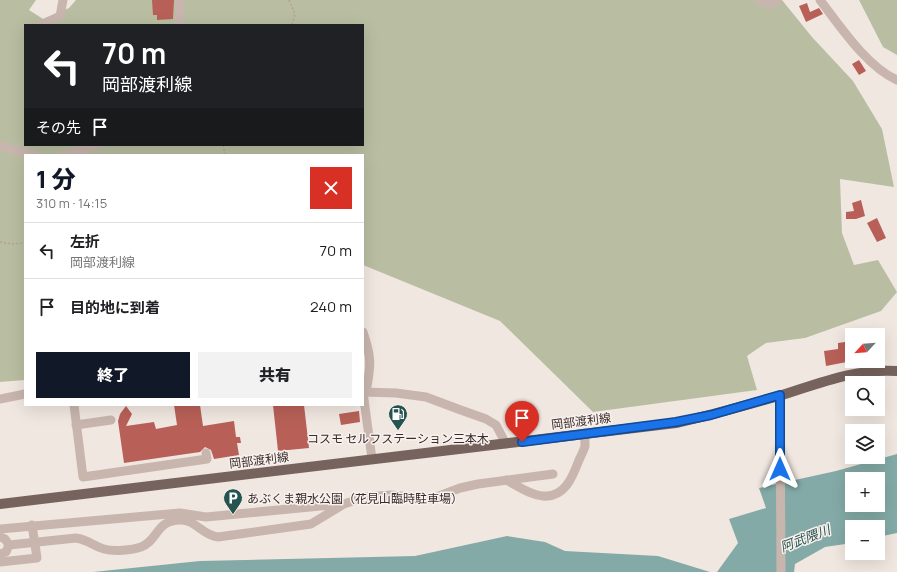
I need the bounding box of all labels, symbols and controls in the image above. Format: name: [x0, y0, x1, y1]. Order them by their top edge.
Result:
text: 70 m: [102, 34, 166, 72]
icon: left: [36, 40, 88, 92]
text: 岡部渡利線: [102, 72, 192, 96]
icon: arrive: [89, 116, 111, 138]
text: その先: [36, 117, 81, 138]
text: 1 分: [36, 162, 76, 195]
button: close: [310, 167, 352, 209]
text: 310 m · 14:15: [36, 194, 107, 212]
text: 左折: [70, 231, 100, 252]
icon: left: [36, 240, 58, 262]
text: 70 m: [320, 240, 352, 261]
text: 岡部渡利線: [70, 253, 135, 271]
icon: arrive: [36, 296, 58, 318]
text: 240 m: [310, 296, 352, 317]
text: 目的地に到着: [70, 297, 160, 318]
north arrow: [845, 328, 885, 368]
map controls: [845, 328, 885, 560]
button: 終了: [36, 352, 190, 398]
button: 共有: [198, 352, 352, 398]
button: search: [845, 376, 885, 416]
pin: [505, 401, 539, 442]
fuel station icon: コスモ セルフステーション三本木: [387, 403, 409, 431]
icon: arrive: [511, 407, 533, 429]
street label: 岡部渡利線: [550, 409, 612, 433]
button: layers: [845, 424, 885, 464]
place label: コスモ セルフステーション三本木: [307, 430, 489, 447]
street label: 岡部渡利線: [228, 448, 290, 472]
position arrow: [759, 448, 801, 490]
button: +: [845, 472, 885, 512]
parking icon: あぶくま親水公園（花見山臨時駐車場）: [222, 487, 244, 515]
place label: あぶくま親水公園（花見山臨時駐車場）: [247, 490, 463, 507]
water label: 阿武隈川: [777, 520, 834, 556]
button: −: [845, 520, 885, 560]

